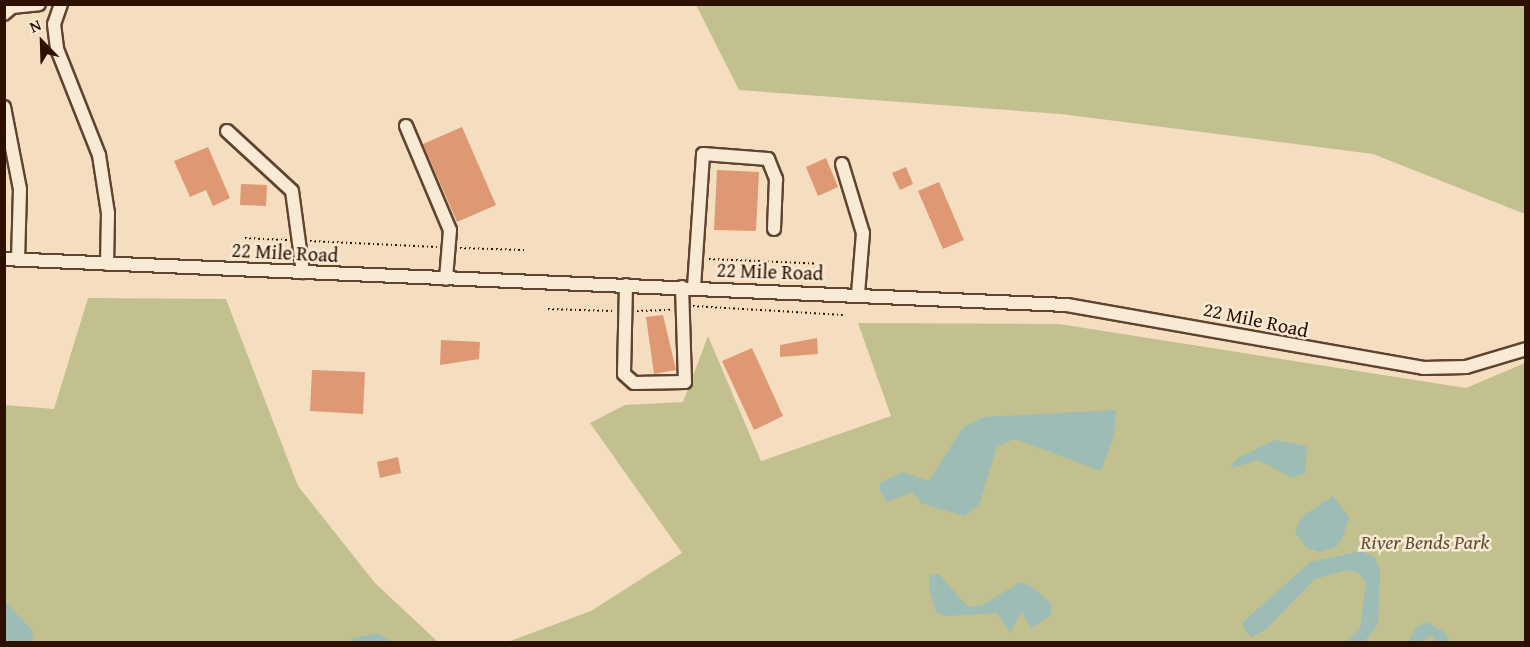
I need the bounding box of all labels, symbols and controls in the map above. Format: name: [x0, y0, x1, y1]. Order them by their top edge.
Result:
north arrow: [12, 12, 72, 72]
text: N: [25, 12, 45, 39]
street label: 22 Mile Road: [231, 237, 339, 267]
street label: 22 Mile Road: [716, 257, 824, 285]
street label: 22 Mile Road: [1201, 296, 1311, 342]
park label: River Bends Park: [1361, 529, 1489, 553]

